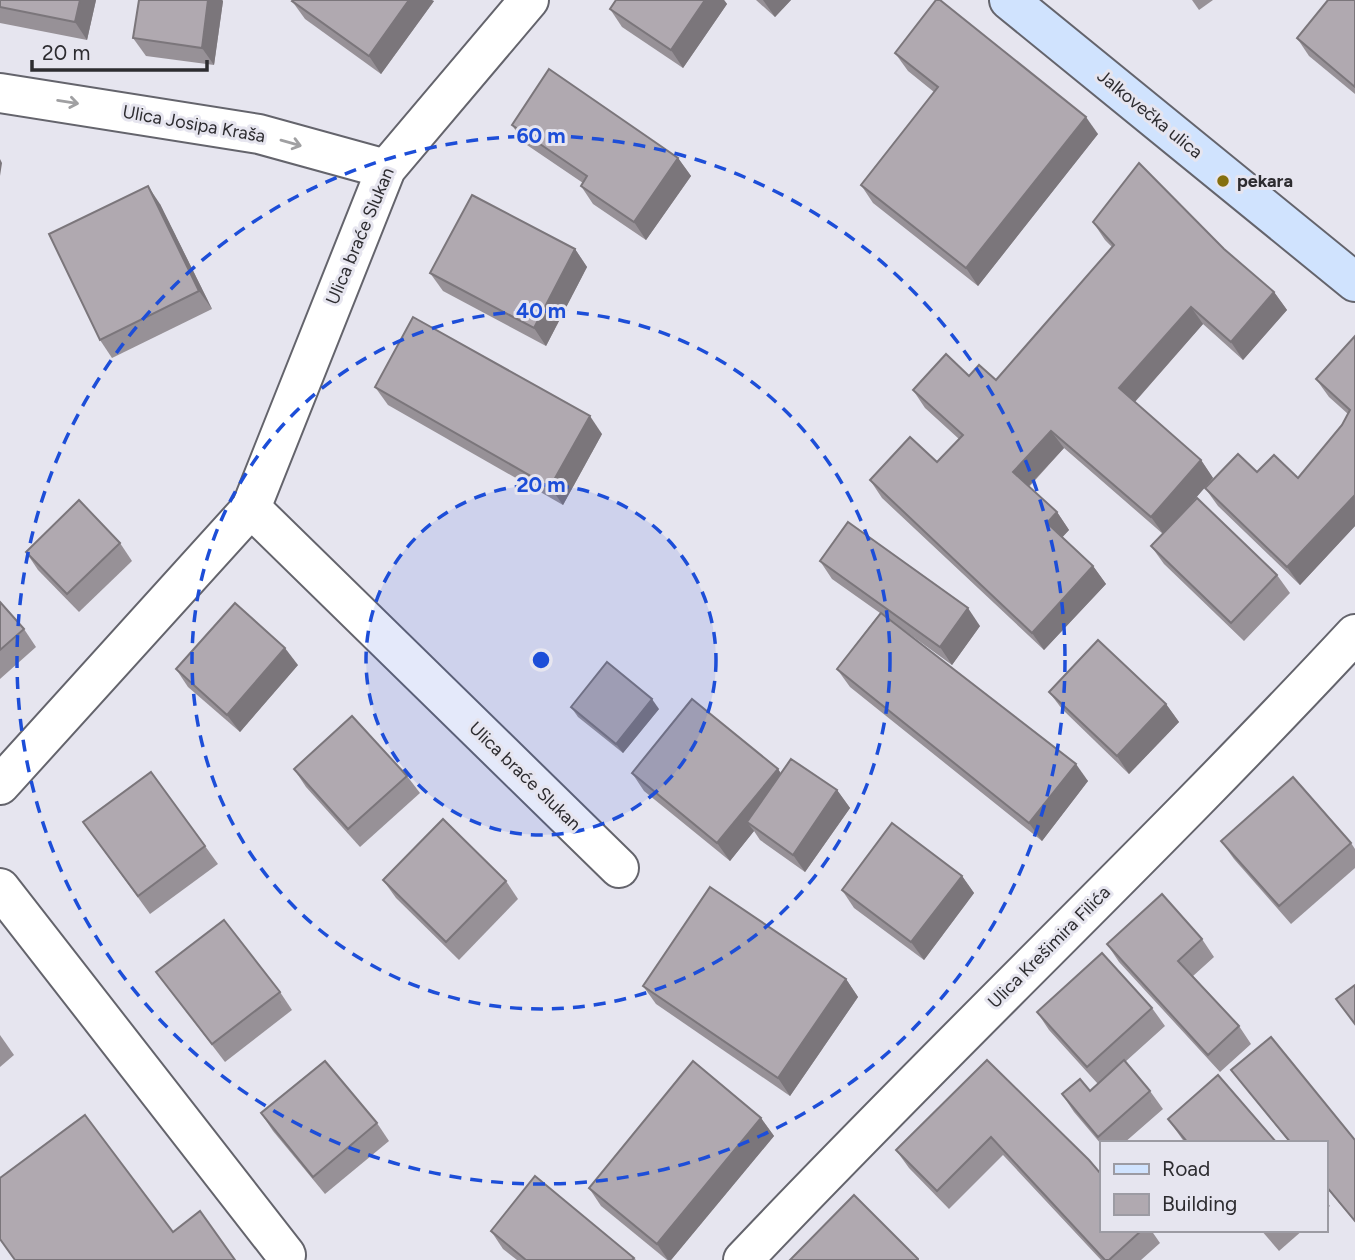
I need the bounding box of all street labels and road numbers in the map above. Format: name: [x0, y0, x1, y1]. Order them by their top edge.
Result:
street label: Jalkovečka ulica: [1093, 65, 1207, 163]
street label: Ulica Josipa Kraša: [121, 101, 267, 147]
street label: Ulica braće Slukan: [321, 164, 399, 308]
street label: Ulica braće Slukan: [465, 717, 585, 835]
street label: Ulica Krešimira Filića: [983, 881, 1115, 1013]

